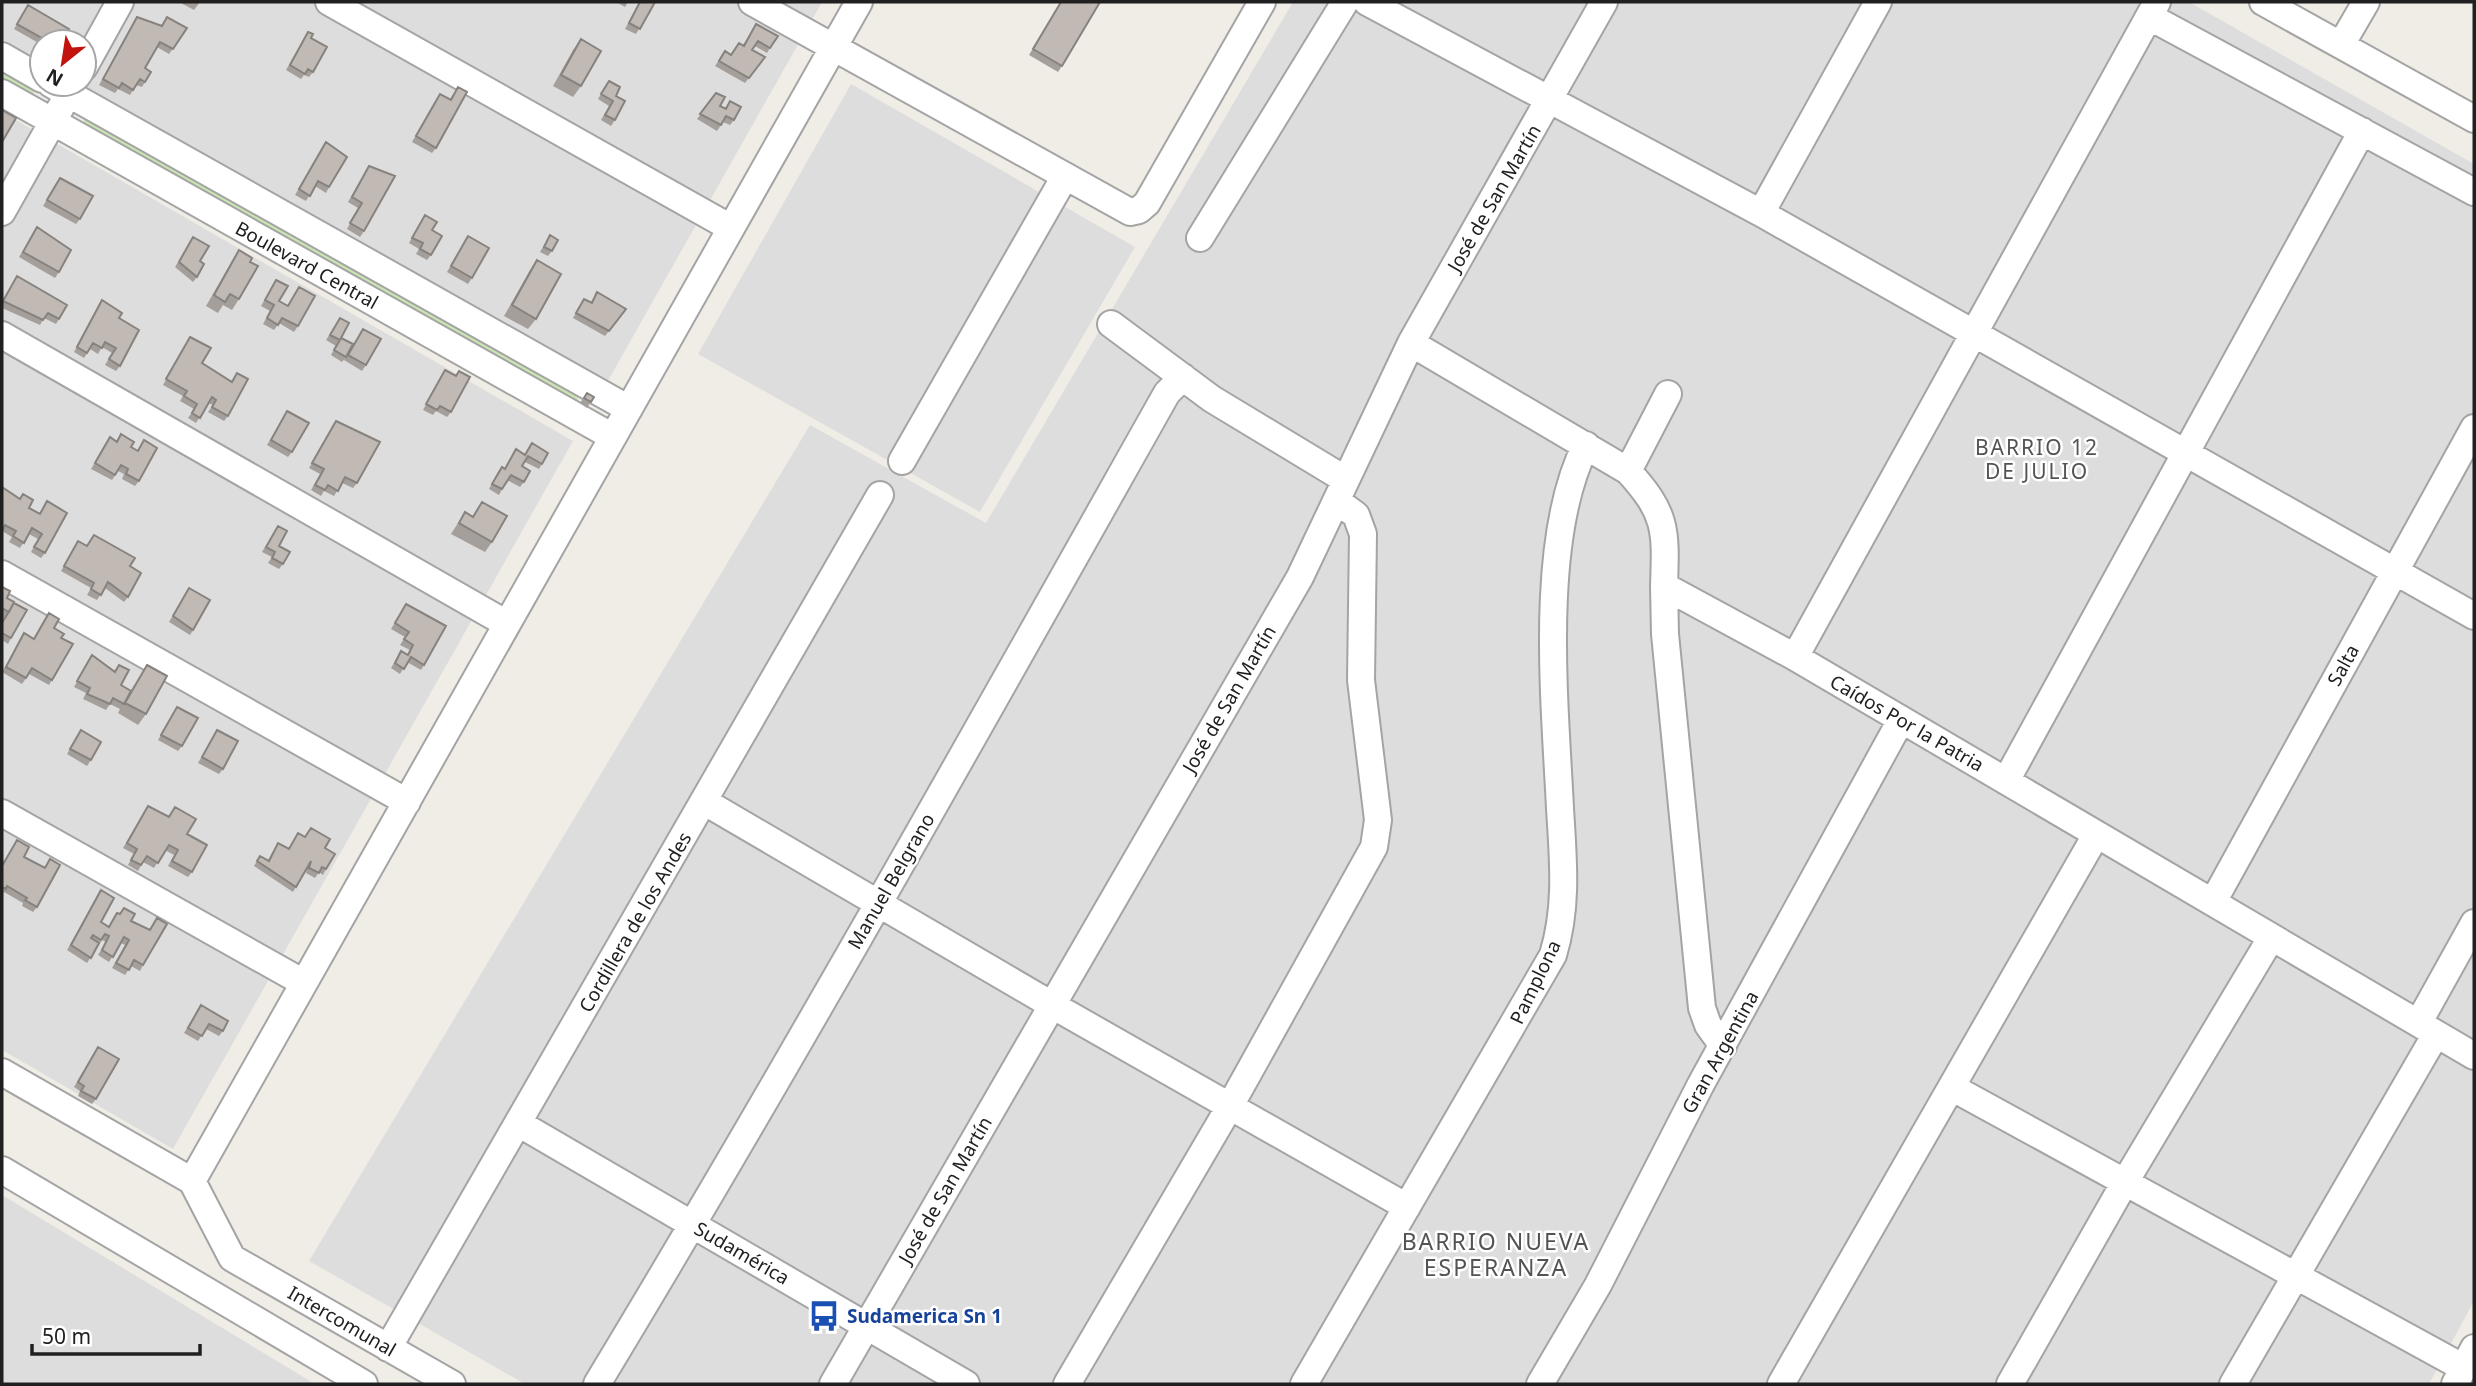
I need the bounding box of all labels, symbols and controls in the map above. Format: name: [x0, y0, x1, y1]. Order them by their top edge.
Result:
north arrow: [28, 28, 98, 98]
text: N: [41, 63, 68, 93]
street label: José de San Martín: [1440, 120, 1547, 278]
street label: Boulevard Central: [231, 215, 383, 315]
district label: BARRIO 12 DE JULIO: [1975, 433, 2099, 485]
street label: José de San Martín: [1175, 621, 1282, 779]
street label: Salta: [2321, 640, 2365, 690]
street label: Caídos Por la Patria: [1825, 668, 1989, 778]
street label: Manuel Belgrano: [842, 808, 940, 954]
street label: Cordillera de los Andes: [573, 827, 697, 1017]
street label: Pamplona: [1503, 936, 1567, 1028]
street label: Gran Argentina: [1675, 986, 1765, 1118]
street label: José de San Martín: [891, 1112, 998, 1270]
street label: Sudamérica: [690, 1215, 794, 1291]
district label: BARRIO NUEVA ESPERANZA: [1402, 1225, 1590, 1283]
street label: Intercomunal: [283, 1280, 401, 1362]
bus stop icon: Sudamerica Sn 1: [807, 1299, 841, 1333]
place label: Sudamerica Sn 1: [847, 1303, 1002, 1329]
scale bar: [32, 1312, 200, 1356]
text: 50 m: [42, 1322, 91, 1350]

